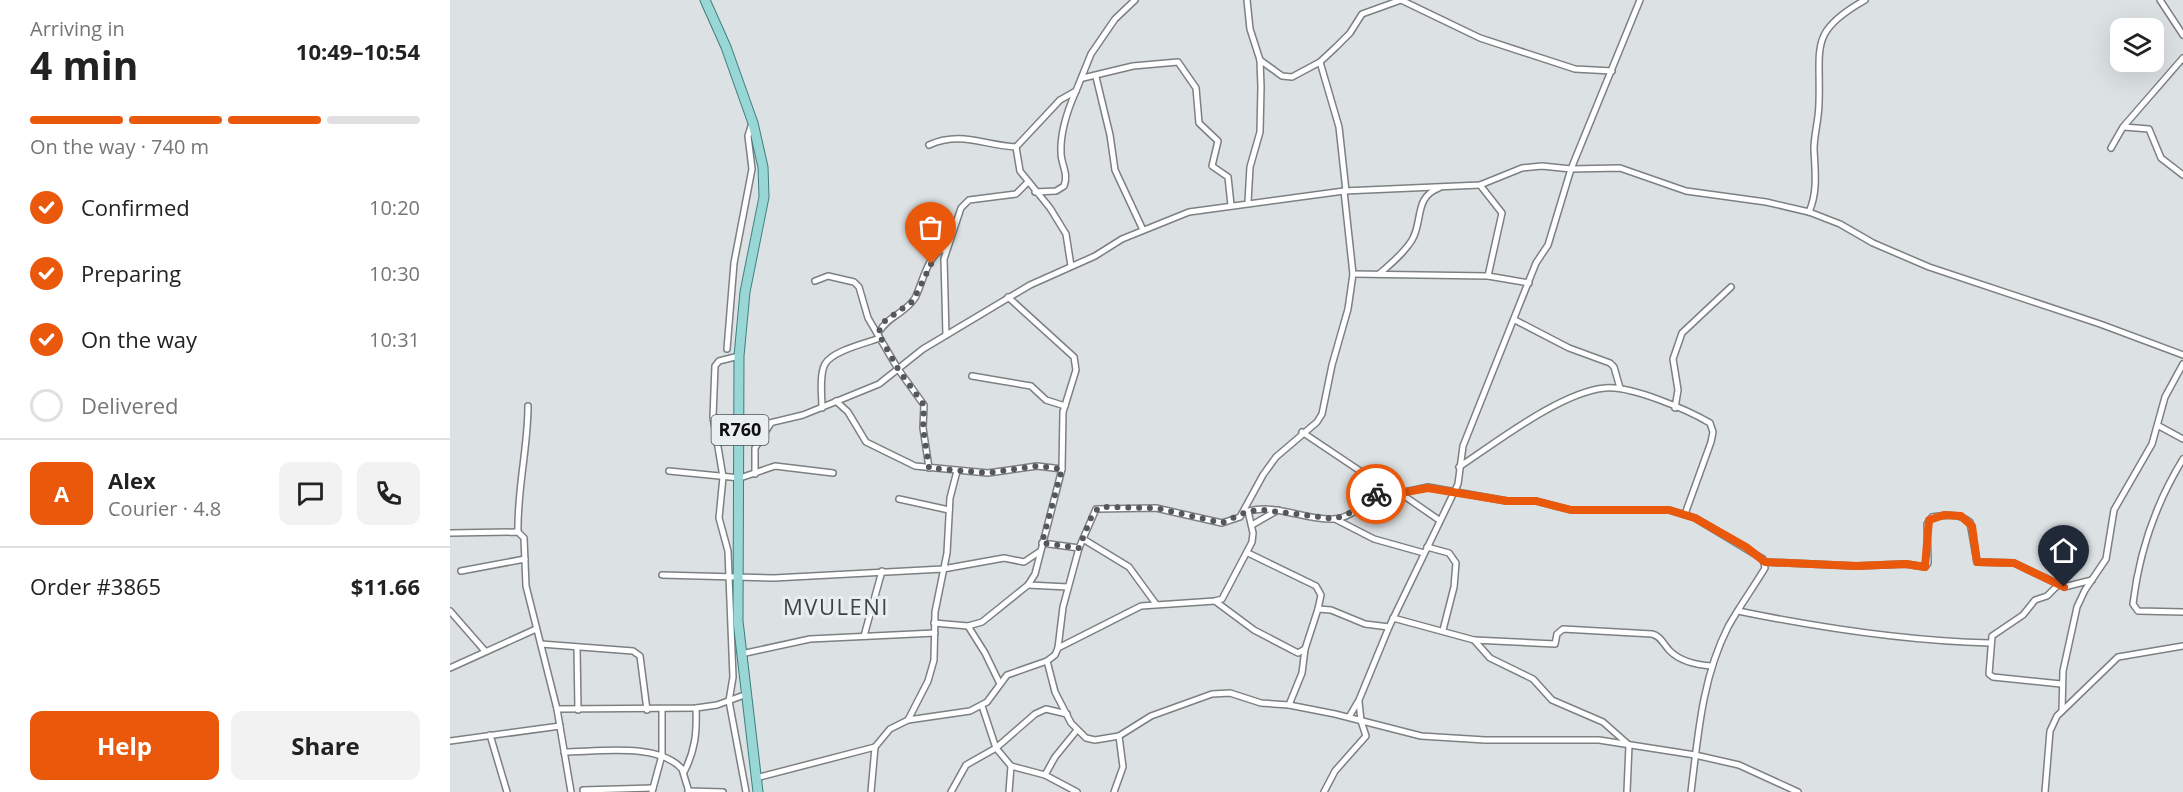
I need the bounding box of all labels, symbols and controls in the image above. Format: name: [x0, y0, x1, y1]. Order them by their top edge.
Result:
text: Arriving in: [30, 15, 125, 42]
map controls: [2110, 18, 2164, 72]
button: layers: [2110, 18, 2164, 72]
text: 10:49–10:54: [296, 36, 420, 66]
text: 4 min: [30, 38, 138, 91]
text: On the way · 740 m: [30, 133, 209, 160]
icon: check: [30, 191, 63, 224]
text: Confirmed: [81, 192, 190, 222]
text: 10:20: [369, 194, 420, 221]
pin: [905, 202, 956, 264]
icon: bag: [914, 211, 947, 244]
icon: check: [30, 257, 63, 290]
text: Preparing: [81, 258, 181, 288]
text: 10:30: [369, 260, 420, 287]
icon: check: [30, 323, 63, 356]
text: On the way: [81, 324, 197, 354]
text: 10:31: [369, 326, 420, 353]
text: Delivered: [81, 390, 179, 420]
road number: R760: [712, 415, 768, 445]
button: chat: [279, 462, 342, 525]
button: phone: [357, 462, 420, 525]
courier: [1346, 464, 1406, 524]
text: Alex: [108, 465, 156, 495]
text: A: [54, 478, 69, 508]
icon: bike: [1360, 478, 1393, 511]
text: Courier · 4.8: [108, 495, 221, 522]
pin: [2038, 525, 2089, 587]
icon: home: [2047, 534, 2080, 567]
text: Order #3865: [30, 571, 161, 601]
text: $11.66: [351, 571, 420, 601]
district label: MVULENI: [783, 591, 889, 621]
button: Help: [30, 711, 219, 780]
button: Share: [231, 711, 420, 780]

